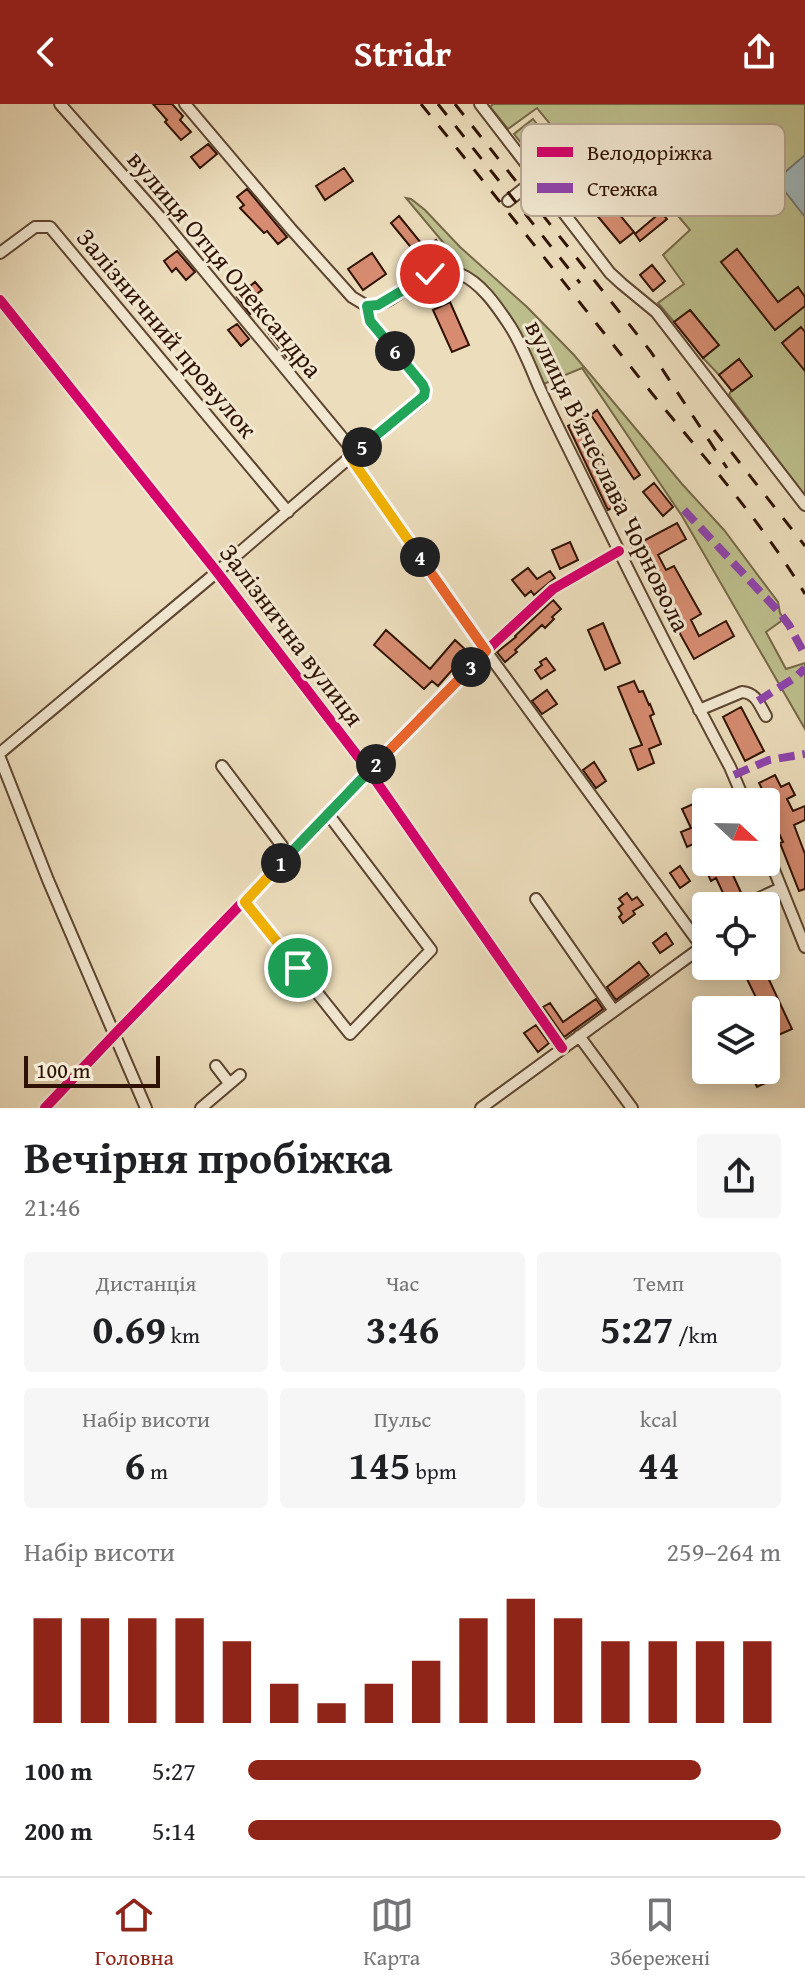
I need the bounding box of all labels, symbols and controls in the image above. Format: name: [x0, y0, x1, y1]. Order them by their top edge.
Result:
text: Stridr: [354, 26, 451, 79]
icon: back: [24, 30, 68, 74]
icon: share: [737, 30, 781, 74]
legend: [521, 124, 785, 216]
text: Велодоріжка: [587, 136, 713, 168]
street label: вулиця Отця Олександра: [118, 141, 333, 387]
text: Стежка: [587, 172, 659, 204]
street label: Залізничний провулок: [68, 219, 267, 447]
pin: [396, 240, 464, 308]
icon: check: [408, 252, 452, 296]
street label: вулиця Вʼячеслава Чорновола: [516, 313, 701, 639]
pin: 6: [375, 331, 415, 371]
text: 6: [389, 335, 401, 367]
pin: 5: [342, 427, 382, 467]
text: 5: [356, 431, 368, 463]
street label: Залізнична вулиця: [211, 535, 374, 734]
pin: 4: [400, 537, 440, 577]
text: 4: [414, 541, 426, 573]
pin: 3: [451, 647, 491, 687]
text: 3: [465, 651, 477, 683]
pin: 2: [356, 744, 396, 784]
text: 2: [370, 748, 382, 780]
north arrow: [692, 788, 780, 876]
map controls: [692, 788, 780, 1084]
pin: 1: [261, 843, 301, 883]
text: 1: [275, 847, 287, 879]
button: locate: [692, 892, 780, 980]
pin: [264, 934, 332, 1002]
icon: arrive: [276, 946, 320, 990]
button: layers: [692, 996, 780, 1084]
scale bar: [24, 1052, 160, 1088]
text: 100 m: [36, 1054, 91, 1086]
text: Вечірня пробіжка: [24, 1125, 393, 1189]
button: share: [697, 1134, 781, 1218]
text: 21:46: [24, 1187, 80, 1226]
text: Дистанція: [96, 1267, 196, 1299]
text: Час: [386, 1267, 419, 1299]
text: Темп: [633, 1267, 684, 1299]
text: 0.69: [92, 1299, 166, 1358]
text: 3:46: [366, 1299, 439, 1358]
text: 5:27: [600, 1299, 673, 1358]
text: km: [166, 1319, 200, 1351]
text: /km: [673, 1319, 718, 1351]
text: Набір висоти: [82, 1403, 210, 1435]
text: Пульс: [374, 1403, 431, 1435]
text: kcal: [640, 1403, 678, 1435]
text: 6: [124, 1435, 145, 1494]
text: 145: [348, 1435, 411, 1494]
text: 44: [638, 1435, 680, 1494]
text: m: [145, 1455, 168, 1487]
text: bpm: [411, 1455, 457, 1487]
text: Набір висоти: [24, 1532, 175, 1571]
text: 259–264 m: [667, 1532, 781, 1571]
text: 100 m: [24, 1751, 92, 1790]
text: 5:27: [152, 1751, 196, 1790]
text: 200 m: [24, 1811, 92, 1850]
text: 5:14: [152, 1811, 196, 1850]
tab: Головна: [95, 1893, 174, 1973]
tab: Карта: [363, 1893, 420, 1973]
tab: Збережені: [610, 1893, 710, 1973]

